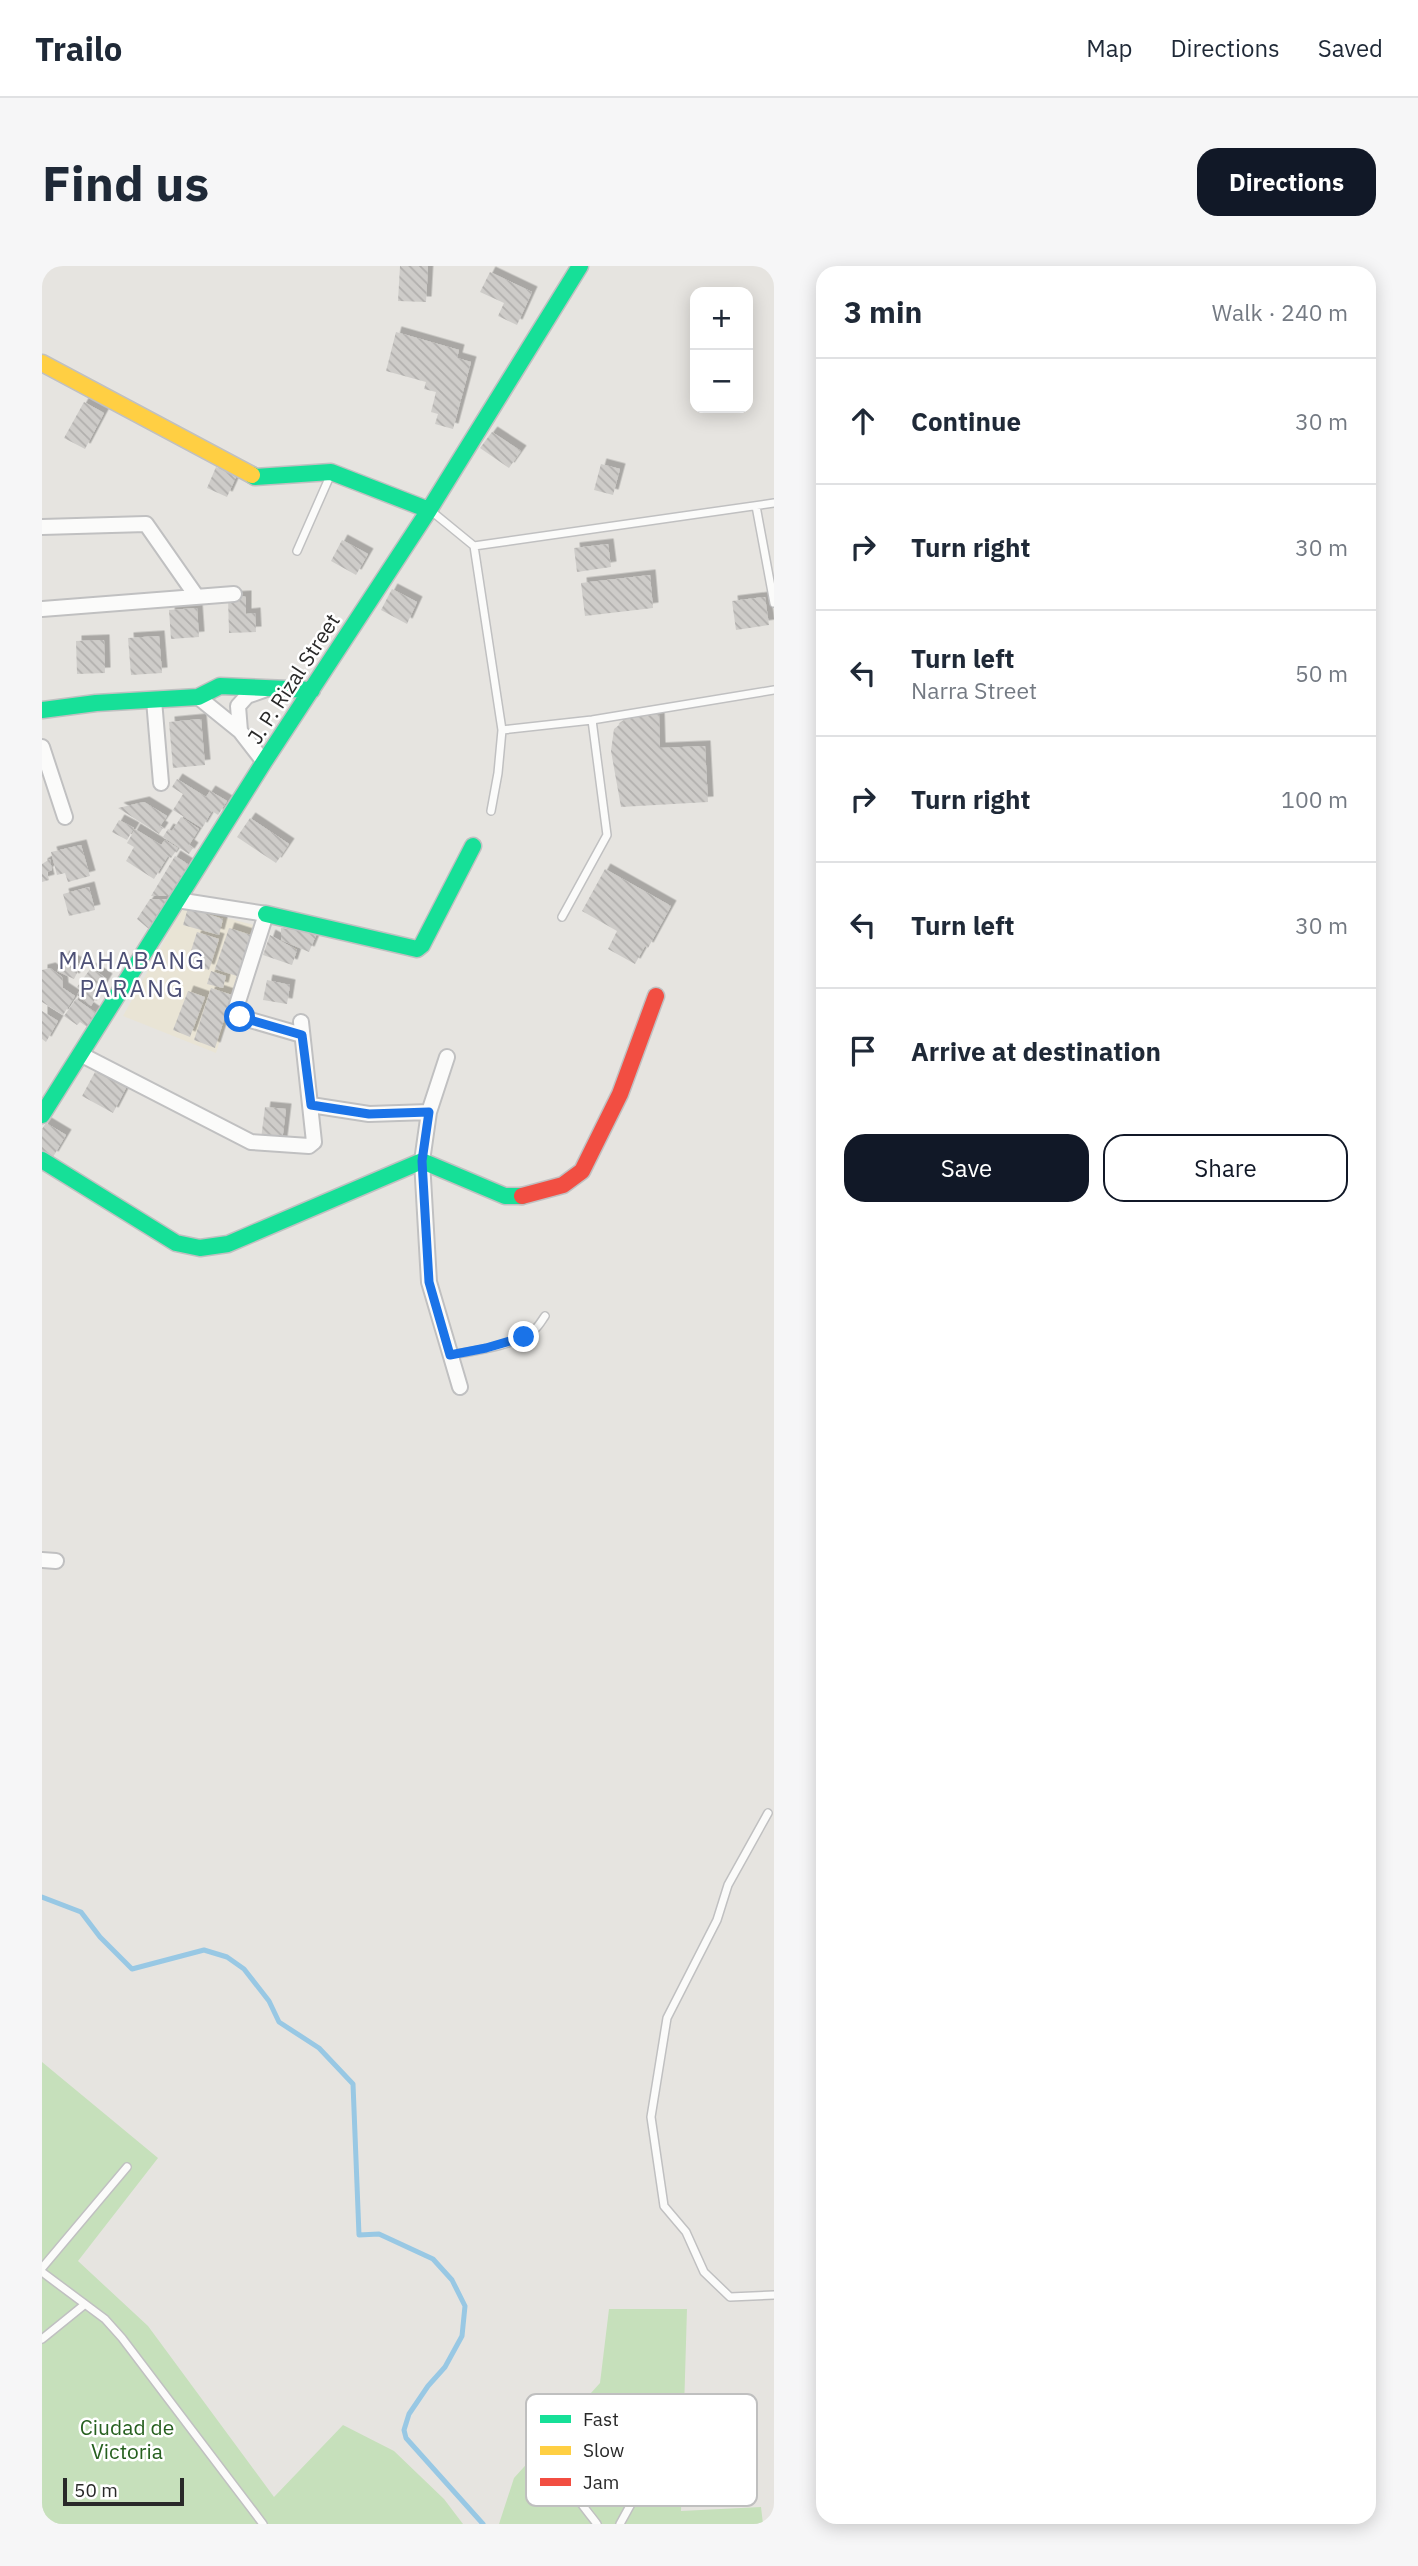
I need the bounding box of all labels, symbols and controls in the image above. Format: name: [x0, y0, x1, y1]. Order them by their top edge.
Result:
text: Trailo: [35, 27, 122, 70]
text: Map: [1086, 32, 1132, 64]
text: Directions: [1170, 32, 1280, 64]
text: Saved: [1318, 32, 1383, 64]
button: Directions: [1197, 148, 1376, 216]
text: Find us: [42, 151, 209, 214]
map controls: [690, 287, 753, 413]
button: +: [690, 287, 753, 350]
text: 3 min: [844, 292, 922, 331]
text: Walk · 240 m: [1212, 297, 1348, 327]
button: −: [690, 350, 753, 413]
icon: ahead: [844, 402, 882, 440]
text: Continue: [911, 404, 1021, 438]
text: 30 m: [1295, 406, 1348, 436]
icon: right: [844, 528, 882, 566]
text: Turn right: [911, 530, 1030, 564]
text: 30 m: [1295, 532, 1348, 562]
street label: J. P. Rizal Street: [241, 608, 346, 749]
text: Turn left: [911, 641, 1014, 675]
icon: left: [844, 654, 882, 692]
text: 50 m: [1295, 658, 1348, 688]
text: Narra Street: [911, 675, 1037, 705]
icon: right: [844, 780, 882, 818]
text: Turn right: [911, 782, 1030, 816]
text: 100 m: [1281, 784, 1348, 814]
icon: left: [844, 906, 882, 944]
text: Turn left: [911, 908, 1014, 942]
text: 30 m: [1295, 910, 1348, 940]
district label: MAHABANG PARANG: [58, 944, 206, 1004]
route start: [224, 1001, 255, 1032]
icon: arrive: [844, 1032, 882, 1070]
text: Arrive at destination: [911, 1034, 1161, 1068]
button: Save: [844, 1134, 1089, 1202]
button: Share: [1103, 1134, 1348, 1202]
route end: [508, 1321, 539, 1352]
legend: [526, 2394, 757, 2506]
text: Fast: [583, 2407, 619, 2431]
park label: Ciudad de Victoria: [80, 2413, 174, 2465]
text: Slow: [583, 2438, 624, 2462]
text: Jam: [583, 2470, 619, 2494]
scale bar: [63, 2475, 184, 2507]
text: 50 m: [74, 2478, 118, 2502]

